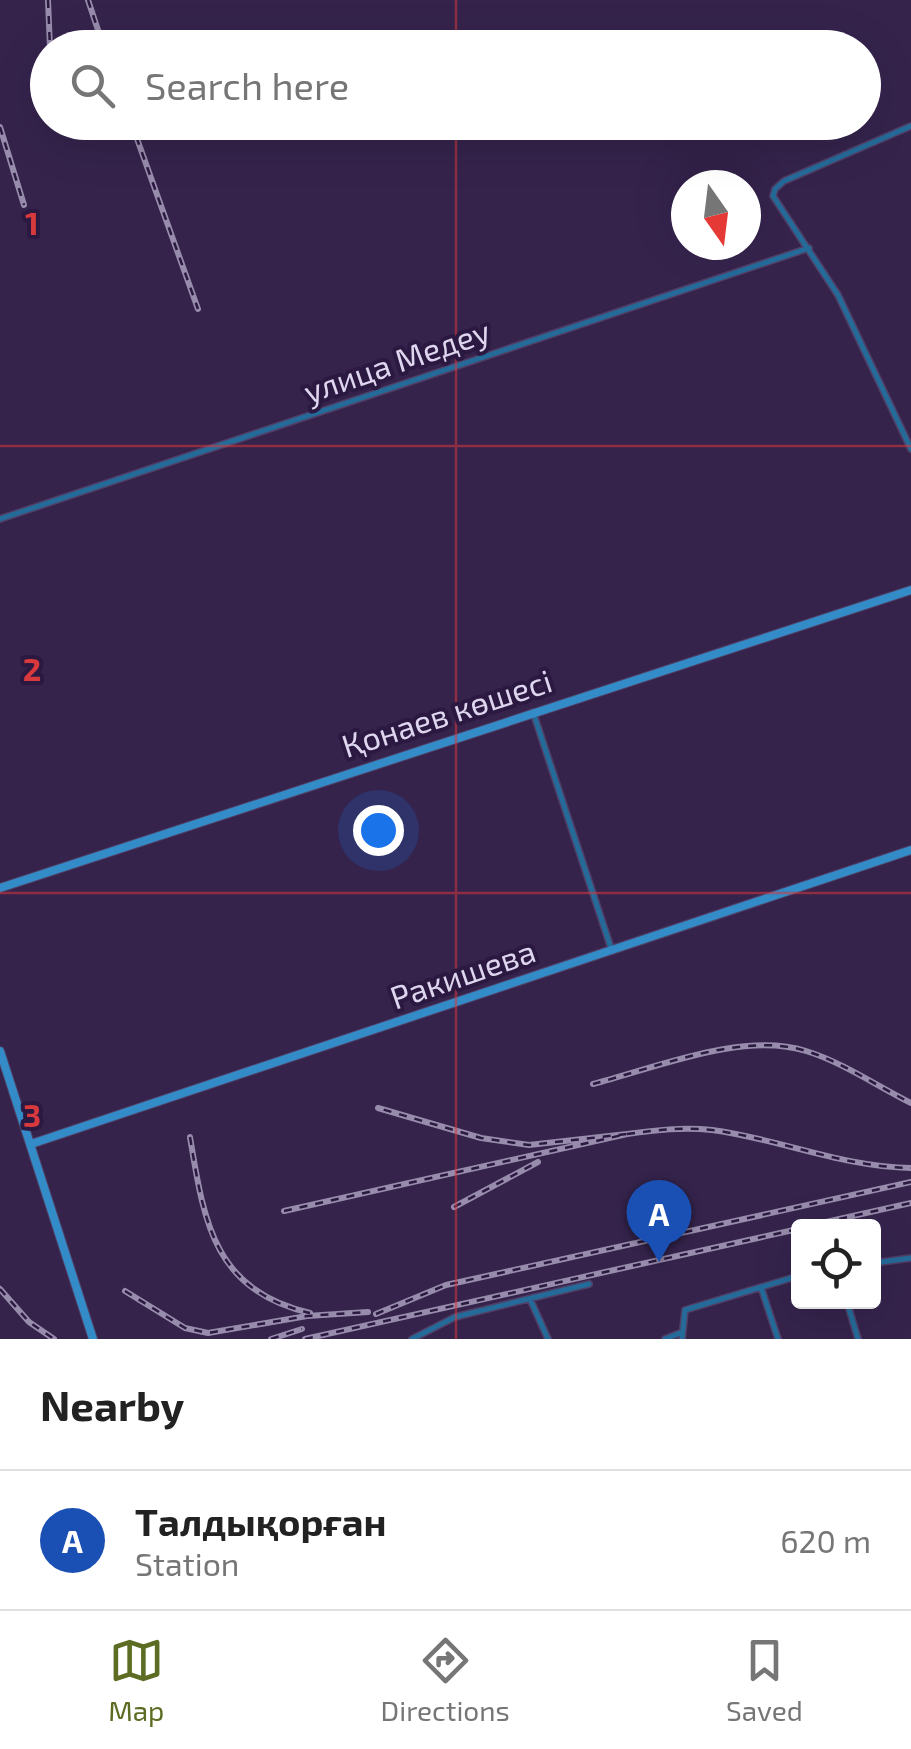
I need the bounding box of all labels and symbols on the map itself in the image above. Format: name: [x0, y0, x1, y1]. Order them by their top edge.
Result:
north arrow: [671, 170, 761, 260]
text: 1: [25, 203, 39, 241]
street label: улица Медеу: [298, 310, 495, 411]
text: 2: [23, 649, 41, 687]
street label: Қонаев көшесі: [336, 660, 556, 764]
your location: [353, 805, 404, 856]
street label: Ракишева: [385, 931, 540, 1016]
text: 3: [23, 1095, 41, 1133]
pin: A: [626, 1180, 692, 1262]

